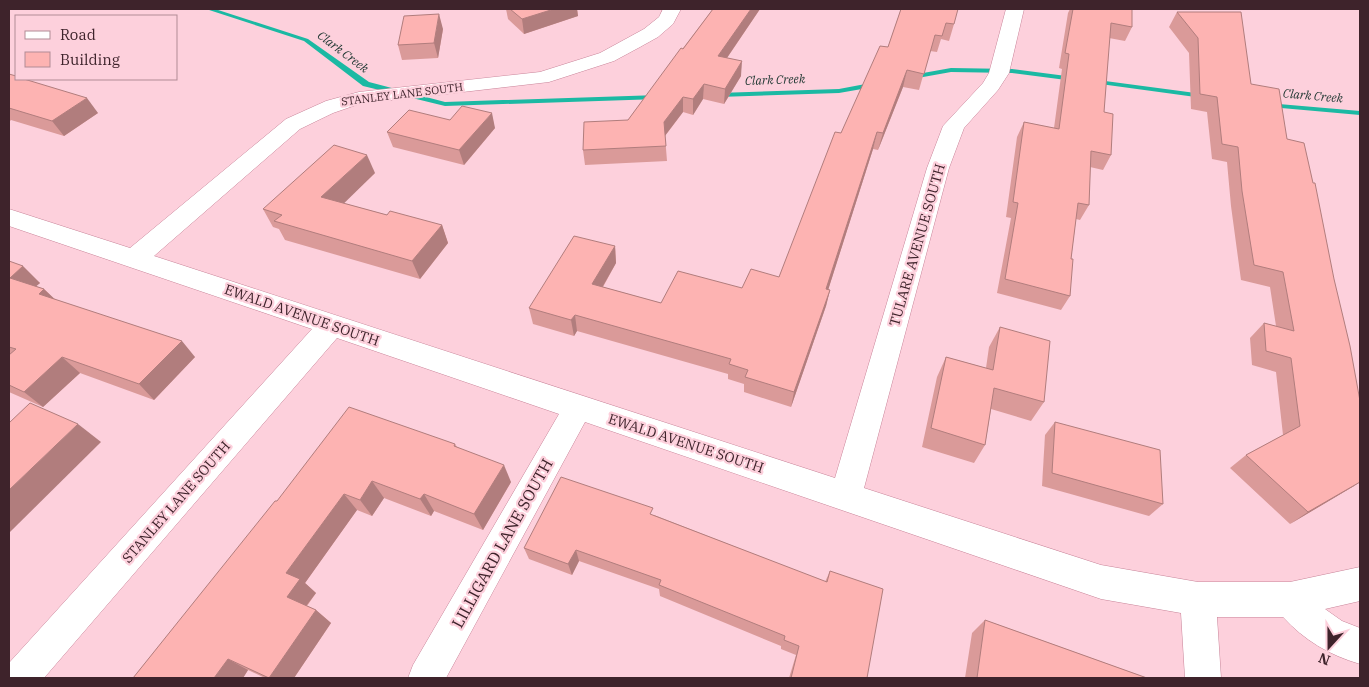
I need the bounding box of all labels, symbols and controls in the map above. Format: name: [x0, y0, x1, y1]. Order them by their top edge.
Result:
legend: [15, 15, 178, 80]
text: Road: [60, 25, 96, 44]
water label: Clark Creek: [315, 27, 372, 76]
text: Building: [60, 50, 120, 69]
water label: Clark Creek: [745, 71, 806, 88]
street label: STANLEY LANE SOUTH: [340, 80, 464, 108]
water label: Clark Creek: [1282, 85, 1344, 106]
street label: TULARE AVENUE SOUTH: [885, 162, 949, 328]
street label: EWALD AVENUE SOUTH: [222, 280, 382, 350]
street label: EWALD AVENUE SOUTH: [606, 409, 766, 477]
street label: STANLEY LANE SOUTH: [118, 437, 234, 567]
street label: LILLIGARD LANE SOUTH: [447, 455, 557, 631]
north arrow: [1304, 622, 1354, 672]
text: N: [1316, 649, 1333, 670]

